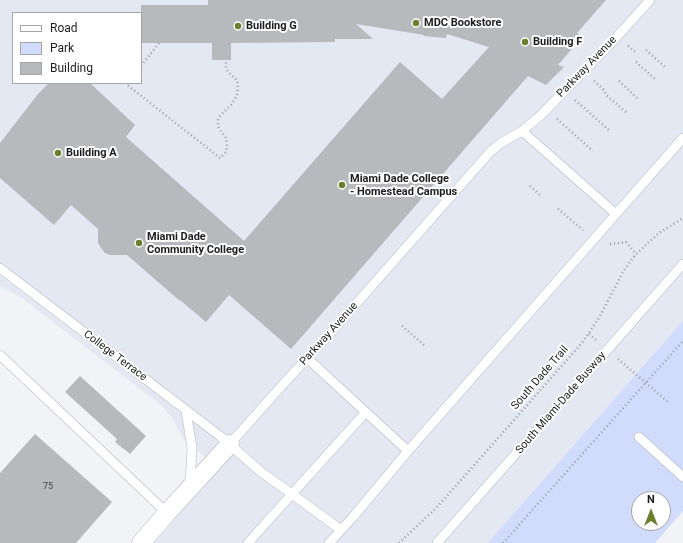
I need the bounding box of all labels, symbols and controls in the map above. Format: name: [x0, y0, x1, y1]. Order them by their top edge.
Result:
legend: [12, 12, 142, 84]
place label: MDC Bookstore: [424, 16, 501, 30]
marker: MDC Bookstore: [411, 18, 421, 28]
place label: Building G: [246, 19, 297, 33]
text: Road: [50, 21, 78, 35]
marker: Building G: [233, 21, 243, 31]
street label: Parkway Avenue: [554, 34, 620, 100]
place label: Building F: [533, 35, 582, 49]
marker: Building F: [520, 37, 530, 47]
text: Park: [50, 41, 74, 55]
text: Building: [50, 61, 93, 75]
place label: Building A: [66, 146, 117, 160]
marker: Building A: [53, 148, 63, 158]
place label: Miami Dade College - Homestead Campus: [350, 172, 457, 198]
marker: Miami Dade College - Homestead Campus: [337, 180, 347, 190]
place label: Miami Dade Community College: [147, 230, 244, 256]
marker: Miami Dade Community College: [134, 238, 144, 248]
street label: Parkway Avenue: [297, 300, 361, 368]
street label: College Terrace: [81, 328, 149, 384]
street label: South Dade Trail: [509, 343, 571, 413]
street label: South Miami-Dade Busway: [513, 349, 609, 457]
house number: 75: [43, 482, 53, 492]
north arrow: [631, 491, 671, 531]
text: N: [647, 493, 655, 506]

